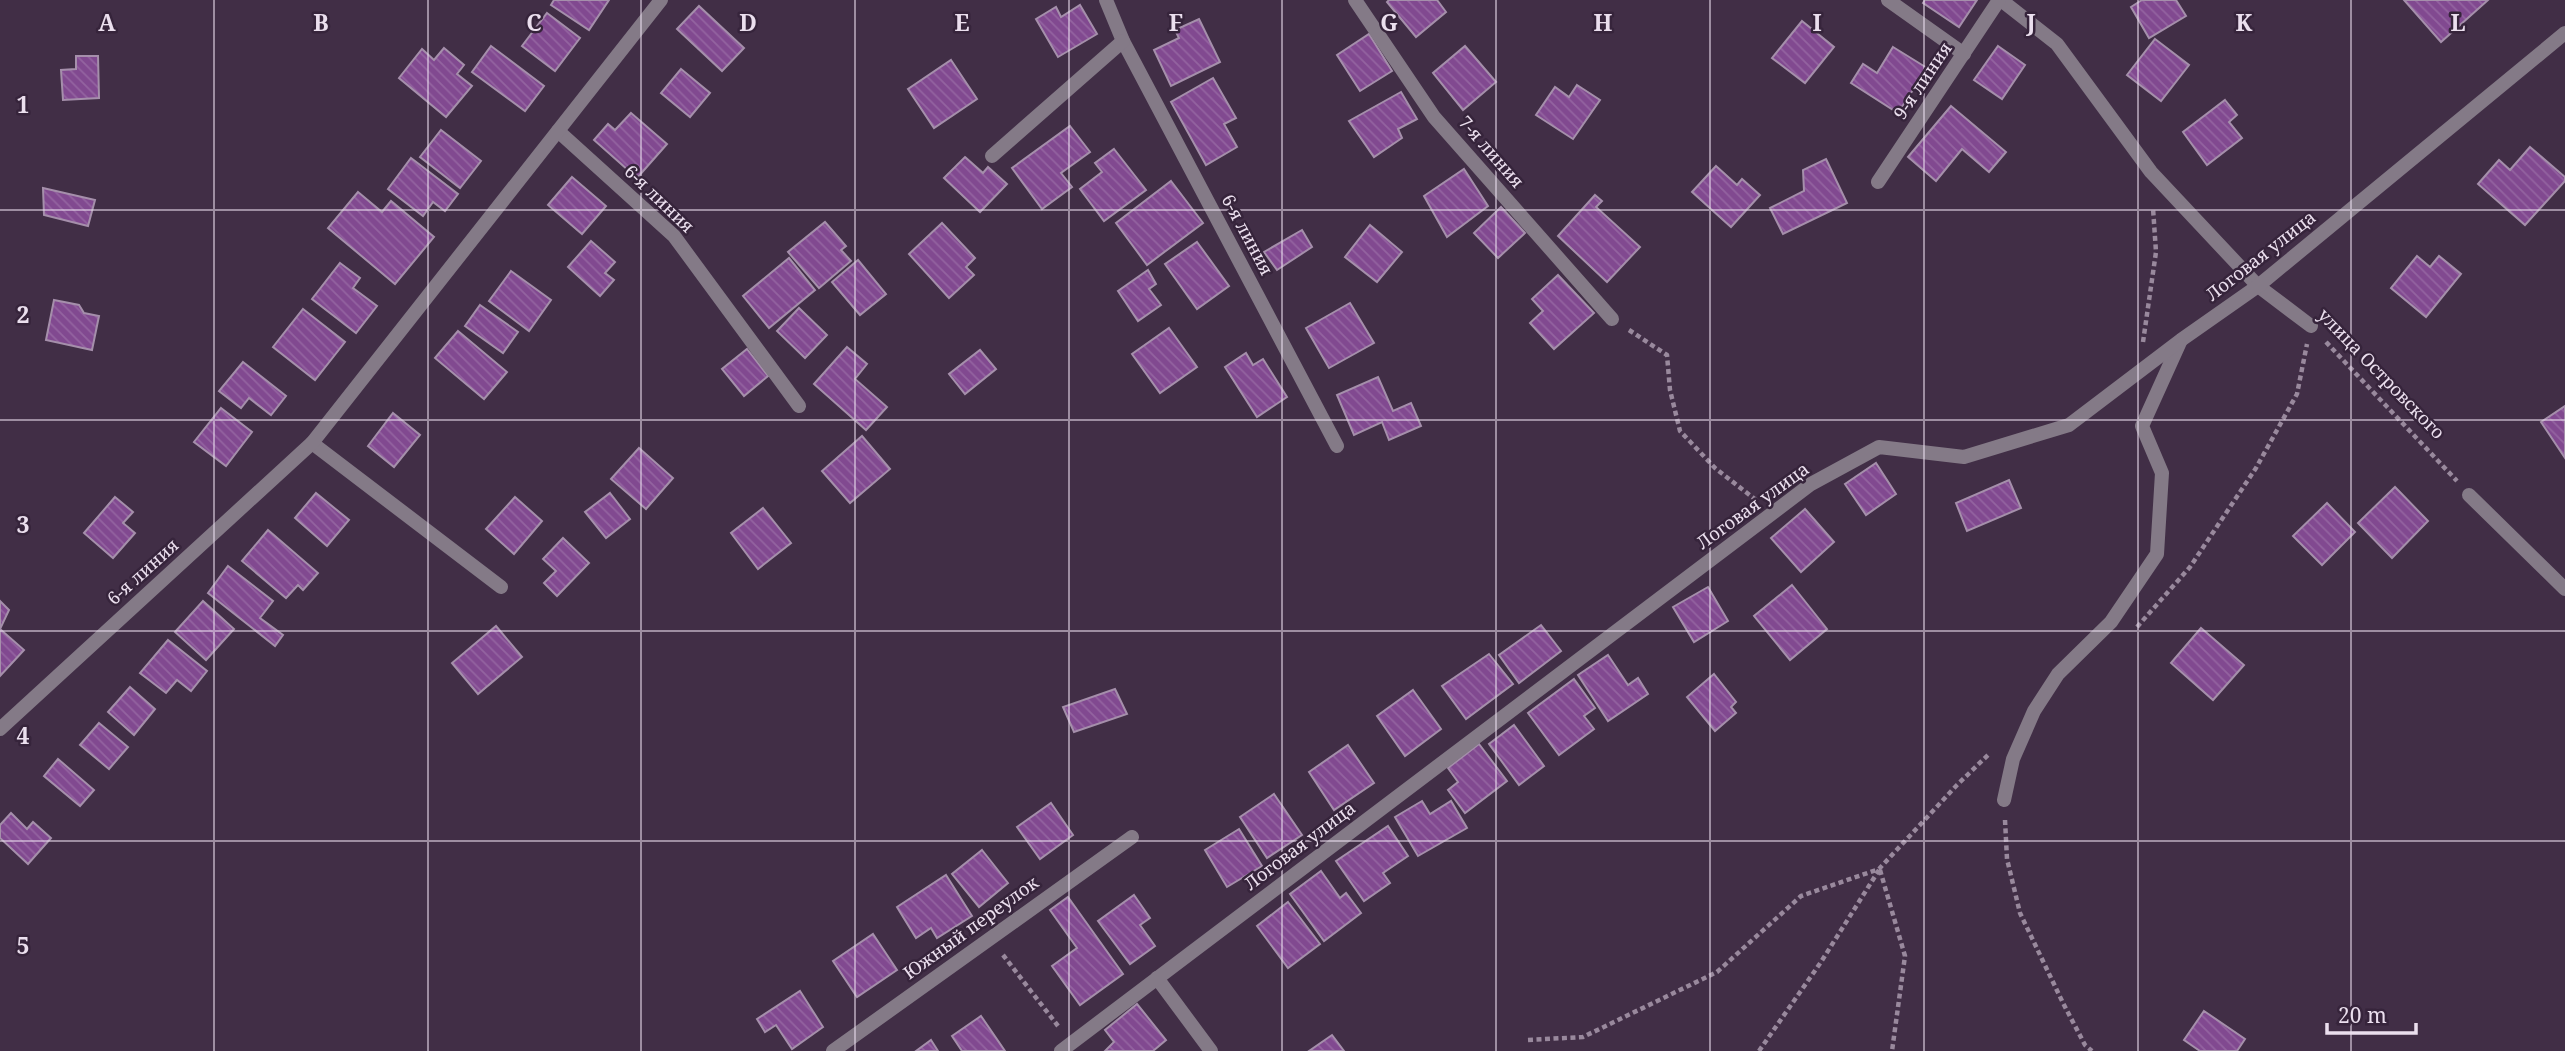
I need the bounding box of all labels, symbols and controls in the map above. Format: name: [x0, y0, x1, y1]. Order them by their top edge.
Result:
text: A: [98, 6, 116, 38]
text: B: [313, 6, 329, 38]
text: C: [526, 6, 542, 38]
text: D: [739, 6, 757, 38]
text: E: [954, 6, 970, 38]
text: F: [1169, 6, 1183, 38]
text: G: [1380, 6, 1398, 38]
text: H: [1594, 6, 1613, 38]
text: I: [1812, 6, 1822, 38]
text: J: [2025, 6, 2036, 38]
text: K: [2236, 6, 2253, 38]
text: L: [2450, 6, 2466, 38]
street label: 9-я линия: [1888, 37, 1957, 124]
text: 1: [17, 88, 30, 120]
street label: 7-я линия: [1454, 110, 1530, 193]
street label: 6-я линия: [620, 159, 700, 238]
street label: 6-я линия: [1217, 190, 1279, 279]
street label: Логовая улица: [2200, 205, 2320, 306]
text: 2: [17, 298, 30, 330]
street label: улица Островского: [2313, 303, 2450, 444]
street label: Логовая улица: [1691, 456, 1813, 554]
text: 3: [17, 508, 30, 540]
street label: 6-я линия: [102, 533, 183, 610]
text: 4: [17, 719, 30, 751]
street label: Логовая улица: [1239, 796, 1360, 895]
street label: Южный переулок: [898, 870, 1043, 984]
text: 5: [17, 929, 30, 961]
scale bar: [2327, 992, 2416, 1036]
text: 20 m: [2338, 1001, 2387, 1029]

